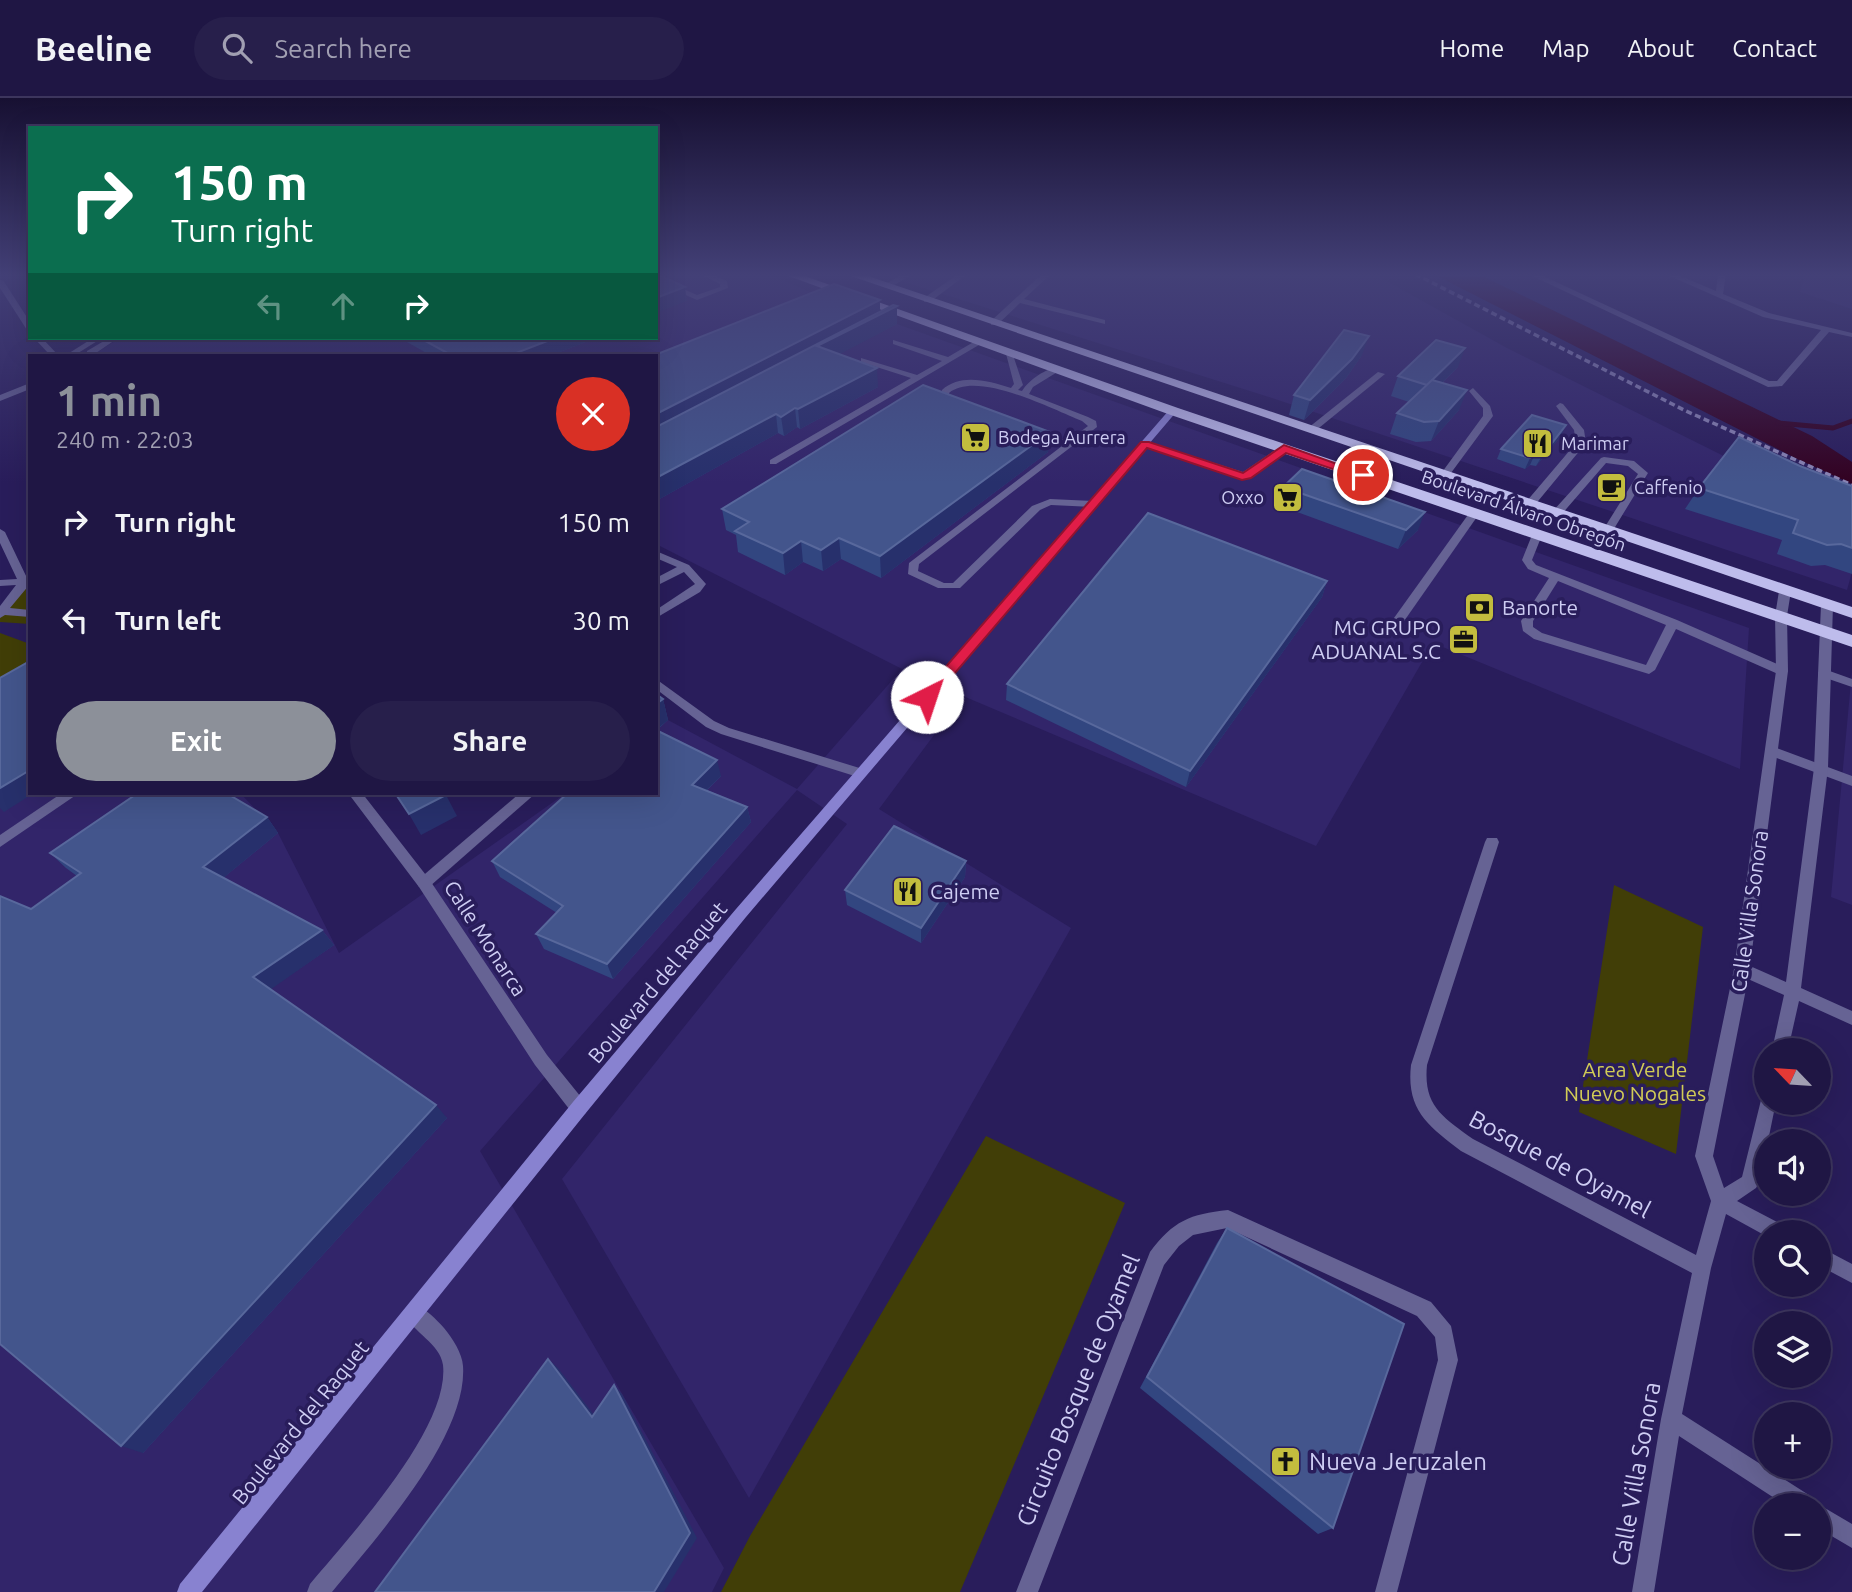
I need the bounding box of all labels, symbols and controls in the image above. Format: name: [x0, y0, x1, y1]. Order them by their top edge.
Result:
search box: [194, 17, 684, 80]
icon: search: [218, 29, 256, 67]
text: Beeline: [35, 30, 152, 67]
text: Search here: [274, 34, 412, 63]
text: Home: [1439, 35, 1504, 62]
text: Map: [1542, 35, 1589, 62]
text: About: [1627, 35, 1694, 62]
text: Contact: [1732, 35, 1817, 62]
icon: right: [56, 154, 147, 245]
text: 150 m: [171, 154, 308, 209]
text: Turn right: [171, 212, 313, 248]
icon: left: [251, 287, 289, 325]
icon: ahead: [324, 287, 362, 325]
icon: right: [397, 287, 435, 325]
text: 1 min: [56, 377, 162, 424]
button: close: [556, 377, 630, 451]
supermarket icon: Bodega Aurrera: [958, 420, 992, 454]
restaurant icon: Marimar: [1521, 426, 1555, 460]
text: 240 m · 22:03: [56, 427, 194, 452]
place label: Bodega Aurrera: [998, 427, 1126, 447]
place label: Marimar: [1561, 433, 1629, 453]
pin: [1333, 445, 1393, 505]
icon: arrive: [1344, 456, 1382, 494]
street label: Boulevard Álvaro Obregón: [1419, 465, 1629, 554]
cafe icon: Caffenio: [1594, 470, 1628, 504]
place label: Caffenio: [1634, 477, 1703, 497]
supermarket icon: Oxxo: [1270, 480, 1304, 514]
place label: Oxxo: [1221, 487, 1264, 507]
icon: right: [56, 503, 94, 541]
text: Turn right: [115, 508, 236, 537]
text: 150 m: [558, 508, 630, 537]
bank icon: Banorte: [1462, 590, 1496, 624]
place label: Banorte: [1502, 595, 1578, 619]
icon: left: [56, 601, 94, 639]
text: Turn left: [115, 606, 221, 635]
text: 30 m: [572, 606, 630, 635]
place label: MG GRUPO ADUANAL S.C: [1312, 615, 1441, 663]
office icon: MG GRUPO ADUANAL S.C: [1447, 622, 1481, 656]
position arrow: [890, 660, 964, 734]
button: Exit: [56, 701, 336, 781]
button: Share: [350, 701, 630, 781]
street label: Calle Villa Sonora: [1726, 829, 1772, 993]
restaurant icon: Cajeme: [890, 874, 924, 908]
street label: Calle Monarca: [440, 876, 532, 1000]
place label: Cajeme: [930, 879, 1000, 903]
street label: Boulevard del Raquet: [583, 897, 731, 1067]
north arrow: [1754, 1038, 1830, 1115]
map controls: [1754, 1038, 1831, 1570]
park label: Area Verde Nuevo Nogales: [1564, 1057, 1706, 1105]
street label: Bosque de Oyamel: [1465, 1105, 1655, 1223]
button: sound: [1754, 1129, 1831, 1206]
button: search: [1754, 1220, 1831, 1297]
street label: Circuito Bosque de Oyamel: [1011, 1250, 1145, 1530]
button: layers: [1754, 1311, 1831, 1388]
street label: Boulevard del Raquet: [227, 1336, 373, 1508]
street label: Calle Villa Sonora: [1607, 1380, 1665, 1568]
button: +: [1754, 1402, 1831, 1479]
church icon: Nueva Jeruzalen: [1269, 1444, 1303, 1478]
place label: Nueva Jeruzalen: [1309, 1448, 1487, 1475]
button: −: [1754, 1493, 1831, 1570]

